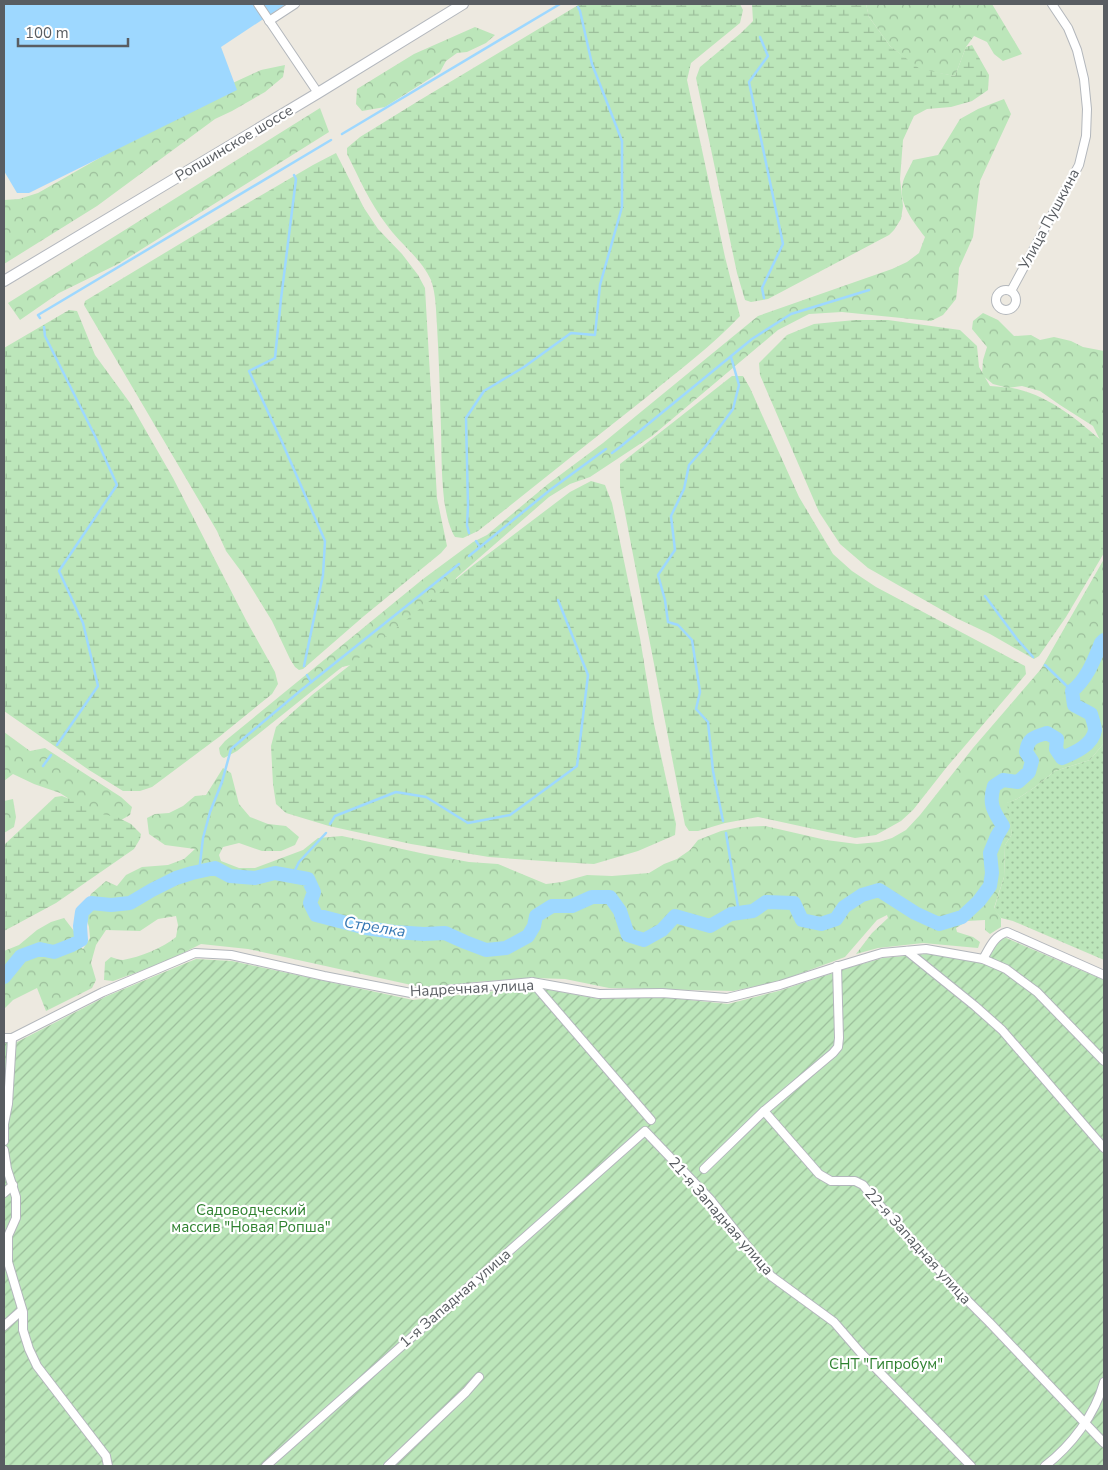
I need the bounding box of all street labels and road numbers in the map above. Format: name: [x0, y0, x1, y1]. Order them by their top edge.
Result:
street label: Ропшинское шоссе: [171, 100, 297, 186]
street label: Улица Пушкина: [1014, 165, 1084, 274]
street label: Надречная улица: [409, 975, 535, 1001]
street label: 21-я Западная улица: [664, 1153, 778, 1279]
street label: 22-я Западная улица: [860, 1183, 976, 1309]
street label: 1-я Западная улица: [395, 1244, 515, 1352]

